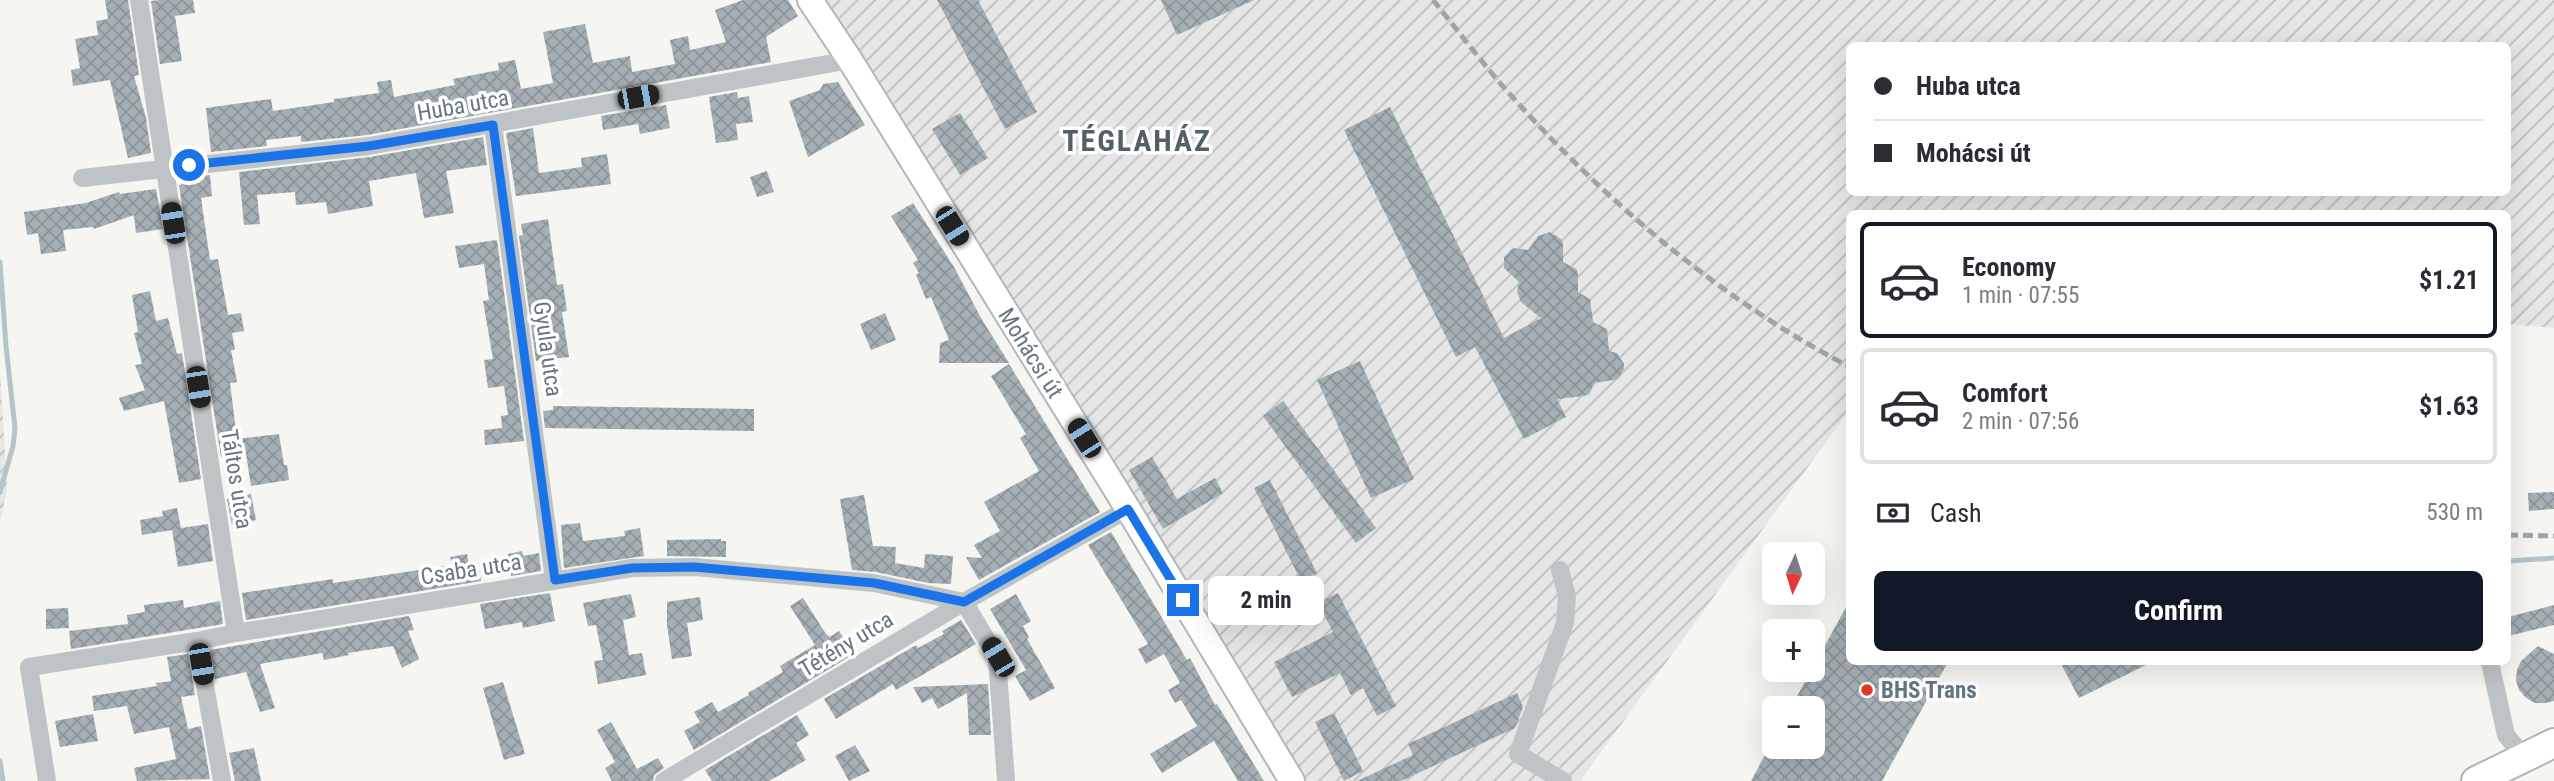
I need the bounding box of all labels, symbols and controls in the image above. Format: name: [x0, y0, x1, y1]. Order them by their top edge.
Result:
text: Huba utca: [1916, 71, 2021, 101]
car: [616, 83, 661, 111]
street label: Huba utca: [415, 84, 511, 127]
district label: TÉGLAHÁZ: [1062, 123, 1212, 158]
text: Mohácsi út: [1916, 138, 2031, 168]
route start: [173, 149, 205, 181]
car: [160, 201, 187, 245]
car: [932, 203, 973, 249]
icon: car: [1878, 249, 1941, 312]
text: Economy: [1962, 252, 2056, 282]
text: $1.21: [2419, 265, 2479, 295]
text: 1 min · 07:55: [1962, 282, 2079, 309]
street label: Gyula utca: [527, 300, 568, 398]
street label: Mohácsi út: [992, 303, 1069, 403]
car: [185, 365, 212, 409]
icon: car: [1878, 375, 1941, 438]
text: Comfort: [1962, 378, 2048, 408]
text: $1.63: [2419, 391, 2479, 421]
text: 2 min · 07:56: [1962, 408, 2079, 435]
car: [1064, 415, 1105, 461]
street label: Táltos utca: [215, 427, 258, 531]
icon: cash: [1874, 494, 1912, 532]
text: Cash: [1930, 498, 1982, 528]
text: 530 m: [2426, 499, 2483, 526]
north arrow: [1762, 542, 1825, 606]
map controls: [1762, 542, 1825, 759]
street label: Csaba utca: [419, 548, 523, 591]
button: Confirm: [1874, 571, 2483, 651]
callout: 2 min: [1208, 576, 1323, 624]
route end: [1167, 584, 1199, 616]
text: 2 min: [1240, 587, 1292, 614]
street label: Tétény utca: [794, 606, 898, 683]
button: +: [1762, 619, 1825, 682]
car: [979, 634, 1018, 680]
car: [188, 641, 215, 687]
place label: BHS Trans: [1881, 677, 1977, 704]
marker: BHS Trans: [1859, 682, 1875, 698]
button: −: [1762, 696, 1825, 759]

